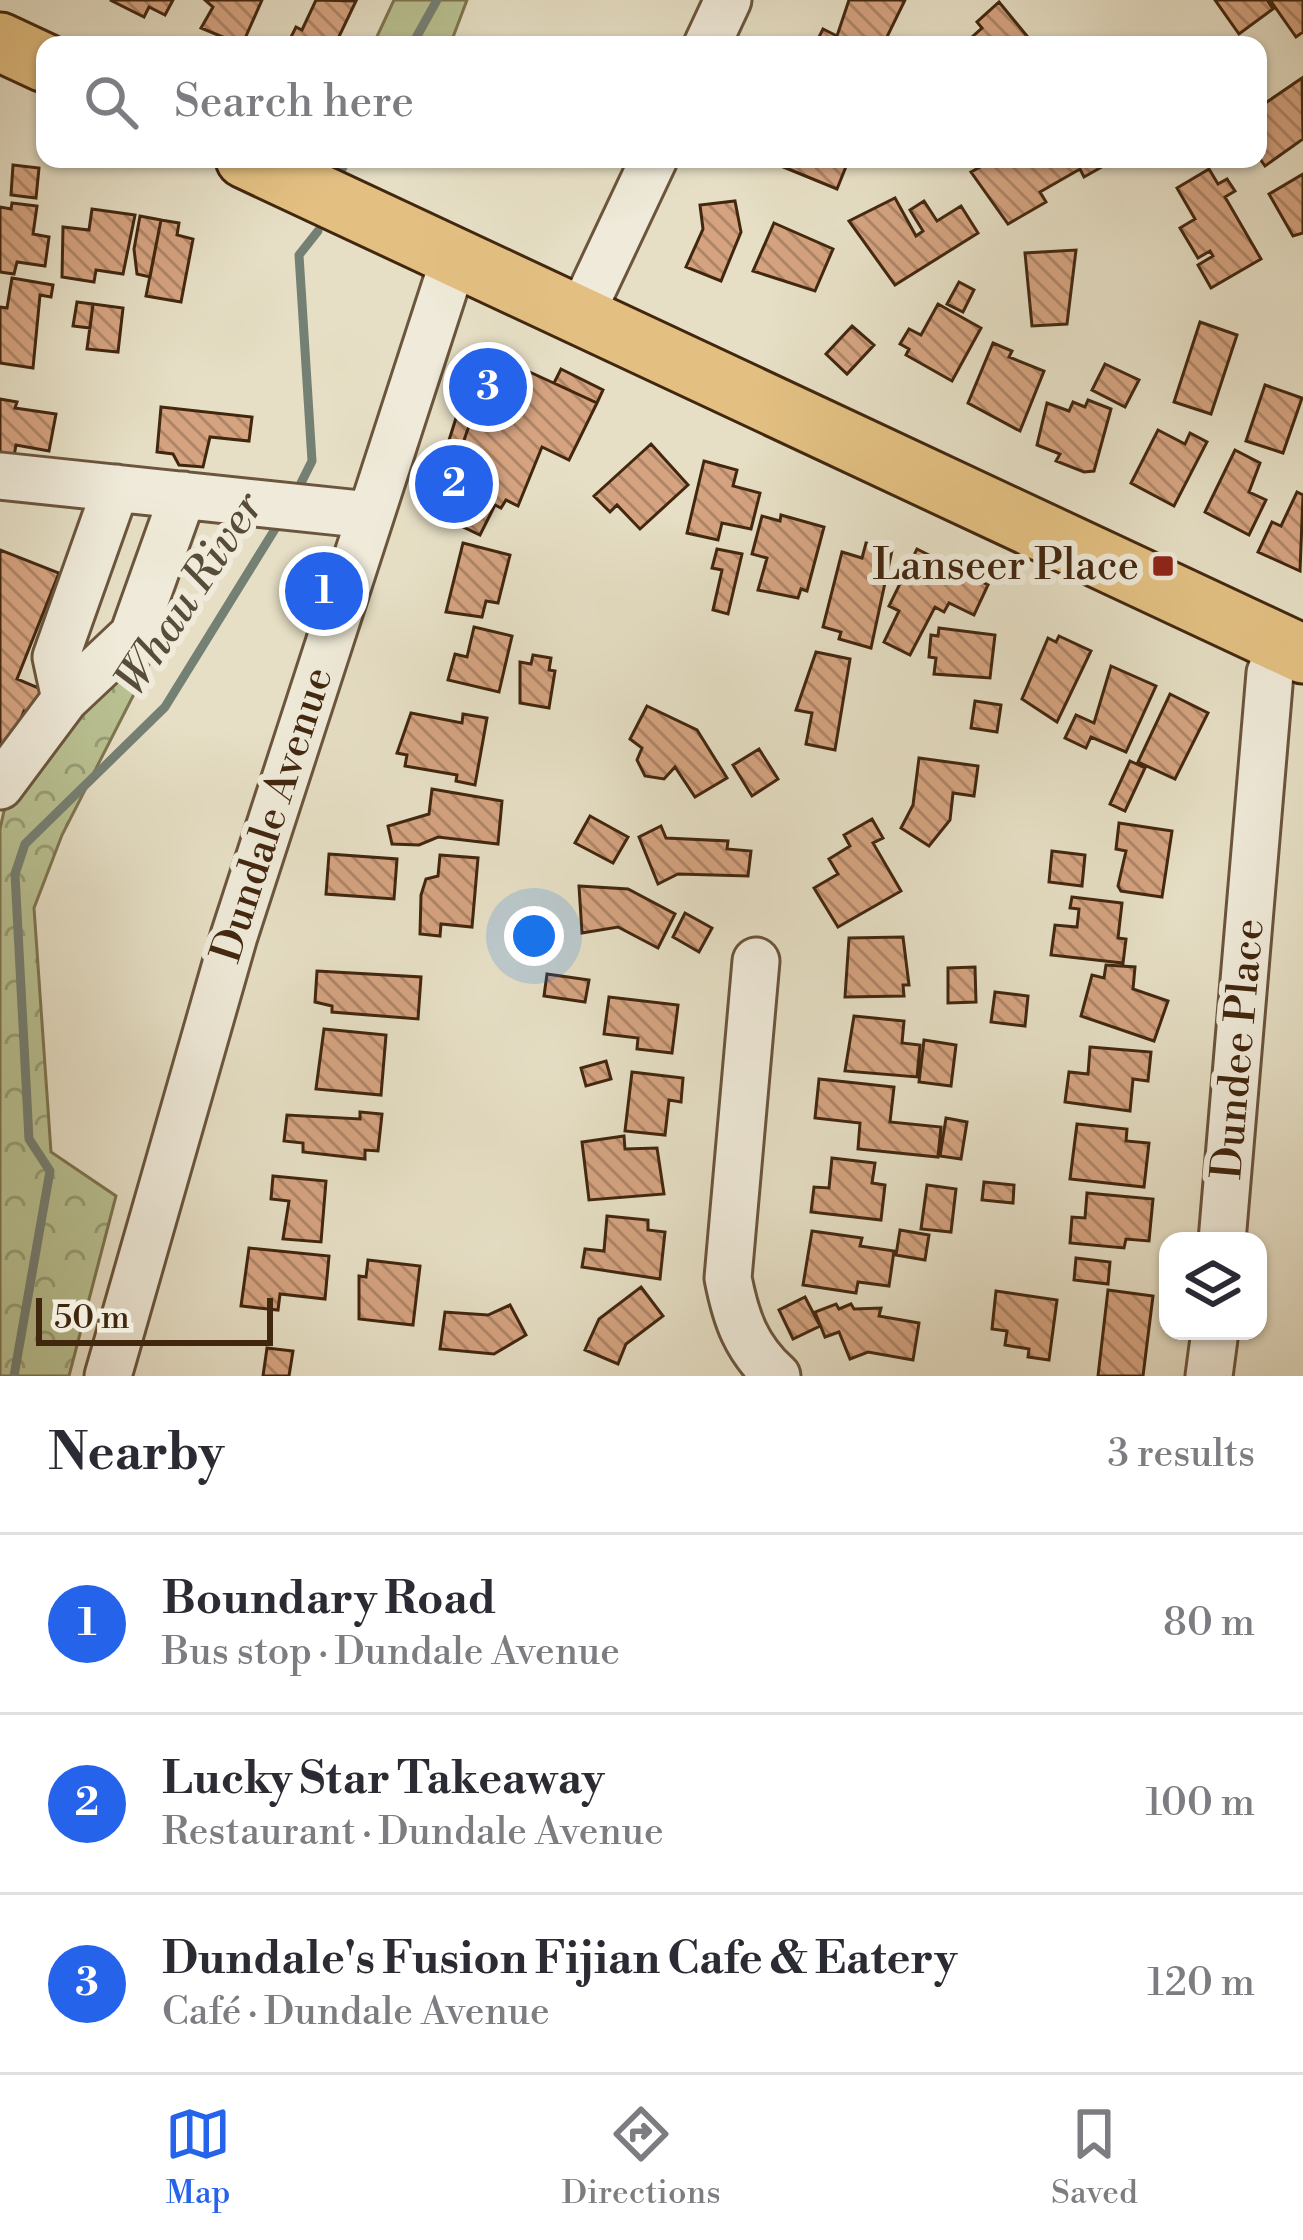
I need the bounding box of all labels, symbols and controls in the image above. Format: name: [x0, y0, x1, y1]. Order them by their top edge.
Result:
search box: [36, 36, 1267, 168]
icon: search: [78, 69, 144, 135]
text: Search here: [174, 74, 414, 131]
pin: 3: [449, 342, 527, 432]
pin: 2: [415, 439, 493, 529]
water label: Whau River: [103, 481, 277, 707]
place label: Lanseer Place: [872, 540, 1139, 593]
pin: 1: [285, 546, 363, 636]
marker: Lanseer Place: [1150, 553, 1176, 579]
street label: Dundale Avenue: [200, 661, 346, 969]
your location: [504, 906, 564, 966]
street label: Dundee Place: [1201, 917, 1277, 1181]
map controls: [1159, 1232, 1267, 1340]
button: layers: [1159, 1232, 1267, 1340]
scale bar: [36, 1292, 273, 1345]
text: 50 m: [54, 1298, 130, 1339]
text: Nearby: [48, 1422, 224, 1486]
text: 3 results: [1107, 1430, 1255, 1479]
text: Boundary Road: [162, 1571, 496, 1628]
text: 1: [78, 1599, 96, 1648]
text: 80 m: [1163, 1599, 1255, 1648]
text: Bus stop · Dundale Avenue: [162, 1628, 620, 1677]
text: Lucky Star Takeaway: [162, 1751, 605, 1808]
text: 2: [75, 1779, 99, 1828]
text: 100 m: [1146, 1779, 1255, 1828]
text: Restaurant · Dundale Avenue: [162, 1808, 664, 1857]
text: Dundale's Fusion Fijian Cafe & Eatery: [162, 1931, 957, 1988]
text: 3: [75, 1959, 99, 2008]
text: 120 m: [1147, 1959, 1255, 2008]
text: Café · Dundale Avenue: [162, 1988, 550, 2037]
tab: Map: [165, 2101, 231, 2214]
tab: Directions: [562, 2101, 721, 2214]
tab: Saved: [1051, 2101, 1138, 2214]

